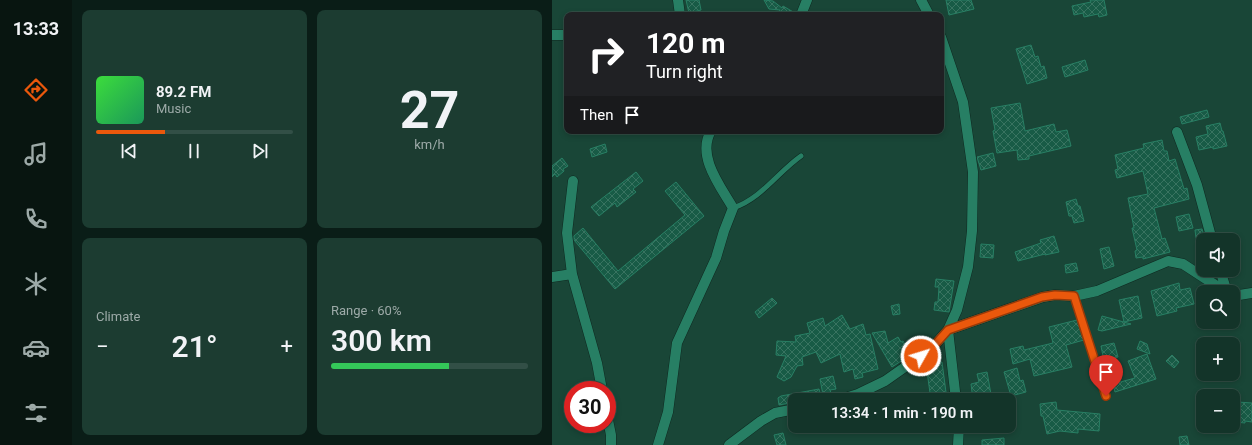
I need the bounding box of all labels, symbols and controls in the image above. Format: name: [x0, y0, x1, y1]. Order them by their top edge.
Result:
text: 13:33: [13, 18, 59, 39]
text: 120 m: [646, 27, 725, 60]
icon: right: [580, 28, 632, 80]
text: Turn right: [646, 61, 723, 82]
icon: directions: [22, 76, 50, 104]
text: 27: [400, 80, 459, 141]
text: 89.2 FM: [156, 83, 211, 101]
text: Music: [156, 101, 191, 116]
icon: arrive: [621, 104, 643, 126]
text: Then: [580, 106, 613, 124]
text: km/h: [414, 137, 445, 152]
icon: music: [22, 140, 50, 168]
icon: previous: [118, 140, 140, 162]
icon: pause: [183, 140, 205, 162]
icon: next: [249, 140, 271, 162]
icon: phone: [22, 205, 50, 233]
map controls: [1196, 233, 1240, 433]
button: sound: [1196, 233, 1240, 277]
icon: climate: [22, 270, 50, 298]
button: search: [1196, 285, 1240, 329]
text: Range · 60%: [331, 303, 401, 318]
text: Climate: [96, 309, 140, 324]
text: 300 km: [331, 323, 432, 358]
text: 21°: [172, 329, 217, 364]
icon: car: [22, 334, 50, 362]
text: −: [96, 334, 109, 359]
text: +: [281, 334, 293, 359]
position arrow: [900, 335, 942, 377]
button: +: [1196, 337, 1240, 381]
pin: [1089, 355, 1123, 396]
icon: arrive: [1095, 361, 1117, 383]
speed limit sign: 30: [564, 381, 616, 433]
button: −: [1196, 389, 1240, 433]
icon: filters: [22, 399, 50, 427]
text: 13:34 · 1 min · 190 m: [831, 404, 973, 422]

